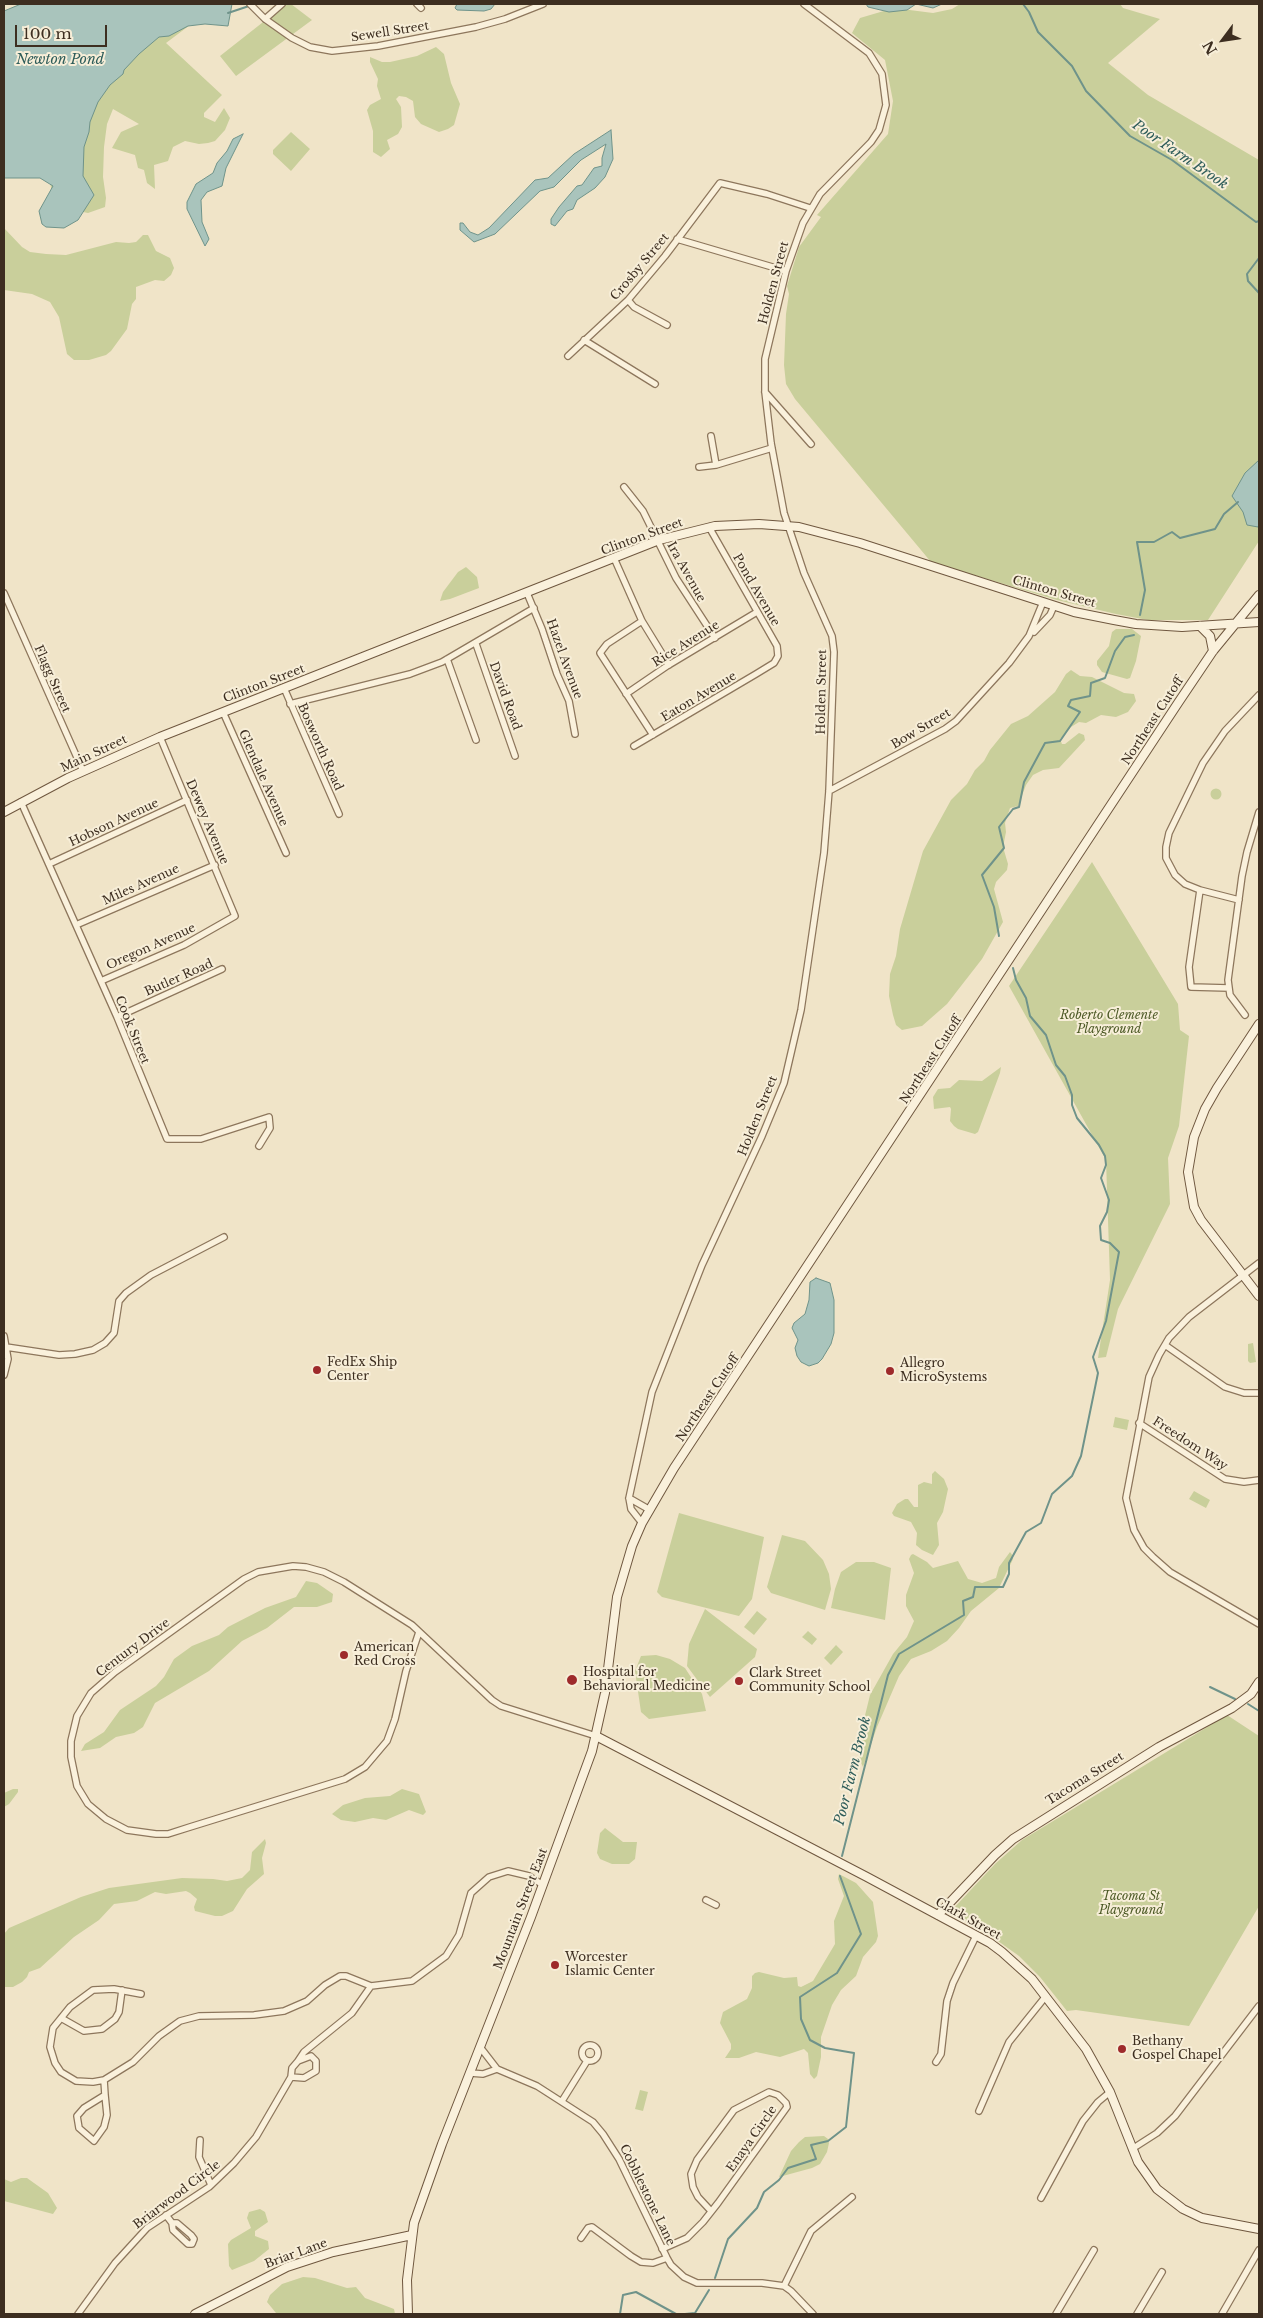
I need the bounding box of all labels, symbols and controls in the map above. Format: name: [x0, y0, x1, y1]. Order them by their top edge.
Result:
scale bar: [18, 15, 110, 47]
north arrow: [1198, 15, 1248, 65]
street label: Sewell Street: [350, 19, 430, 45]
text: 100 m: [23, 24, 72, 43]
text: N: [1199, 37, 1221, 58]
water label: Newton Pond: [16, 52, 104, 68]
water label: Poor Farm Brook: [1129, 117, 1231, 193]
street label: Crosby Street: [608, 230, 672, 304]
street label: Holden Street: [756, 240, 792, 326]
street label: Clinton Street: [599, 516, 685, 558]
street label: Ira Avenue: [664, 539, 708, 605]
street label: Pond Avenue: [729, 551, 783, 629]
street label: Clinton Street: [1011, 573, 1097, 611]
street label: Hazel Avenue: [543, 617, 585, 701]
street label: Rice Avenue: [650, 618, 722, 670]
street label: Flagg Street: [31, 643, 73, 715]
street label: Holden Street: [814, 649, 830, 735]
street label: David Road: [486, 660, 524, 732]
street label: Clinton Street: [221, 662, 307, 706]
street label: Eaton Avenue: [659, 669, 739, 725]
street label: Northeast Cutoff: [1119, 674, 1187, 768]
street label: Bosworth Road: [294, 701, 346, 793]
street label: Bow Street: [889, 706, 953, 752]
street label: Glendale Avenue: [235, 727, 291, 829]
street label: Main Street: [58, 732, 130, 776]
street label: Dewey Avenue: [183, 777, 231, 867]
street label: Hobson Avenue: [67, 796, 161, 850]
street label: Miles Avenue: [100, 862, 182, 908]
street label: Oregon Avenue: [104, 921, 198, 973]
street label: Butler Road: [142, 956, 216, 1000]
street label: Cook Street: [112, 994, 152, 1066]
park label: Roberto Clemente Playground: [1060, 1009, 1158, 1037]
street label: Northeast Cutoff: [897, 1013, 965, 1107]
street label: Holden Street: [735, 1074, 781, 1158]
street label: Northeast Cutoff: [673, 1351, 743, 1445]
place label: FedEx Ship Center: [327, 1356, 397, 1384]
place label: Allegro MicroSystems: [900, 1357, 987, 1385]
marker: FedEx Ship Center: [311, 1364, 323, 1376]
marker: Allegro MicroSystems: [884, 1365, 896, 1377]
street label: Freedom Way: [1150, 1414, 1230, 1474]
street label: Century Drive: [93, 1616, 173, 1680]
place label: American Red Cross: [354, 1641, 416, 1669]
marker: American Red Cross: [338, 1649, 350, 1661]
place label: Hospital for Behavioral Medicine: [583, 1666, 710, 1694]
place label: Clark Street Community School: [749, 1667, 870, 1695]
marker: Hospital for Behavioral Medicine: [565, 1673, 579, 1687]
marker: Clark Street Community School: [733, 1675, 745, 1687]
water label: Poor Farm Brook: [831, 1715, 875, 1827]
street label: Tacoma Street: [1044, 1749, 1126, 1809]
street label: Mountain Street East: [491, 1846, 551, 1972]
park label: Tacoma St Playground: [1099, 1890, 1163, 1918]
street label: Clark Street: [933, 1895, 1003, 1943]
place label: Worcester Islamic Center: [565, 1951, 655, 1979]
marker: Worcester Islamic Center: [549, 1959, 561, 1971]
place label: Bethany Gospel Chapel: [1132, 2035, 1222, 2063]
marker: Bethany Gospel Chapel: [1116, 2043, 1128, 2055]
street label: Enaya Circle: [724, 2103, 780, 2175]
street label: Cobblestone Lane: [616, 2142, 678, 2248]
street label: Briarwood Circle: [131, 2158, 223, 2232]
street label: Briar Lane: [263, 2236, 329, 2272]

